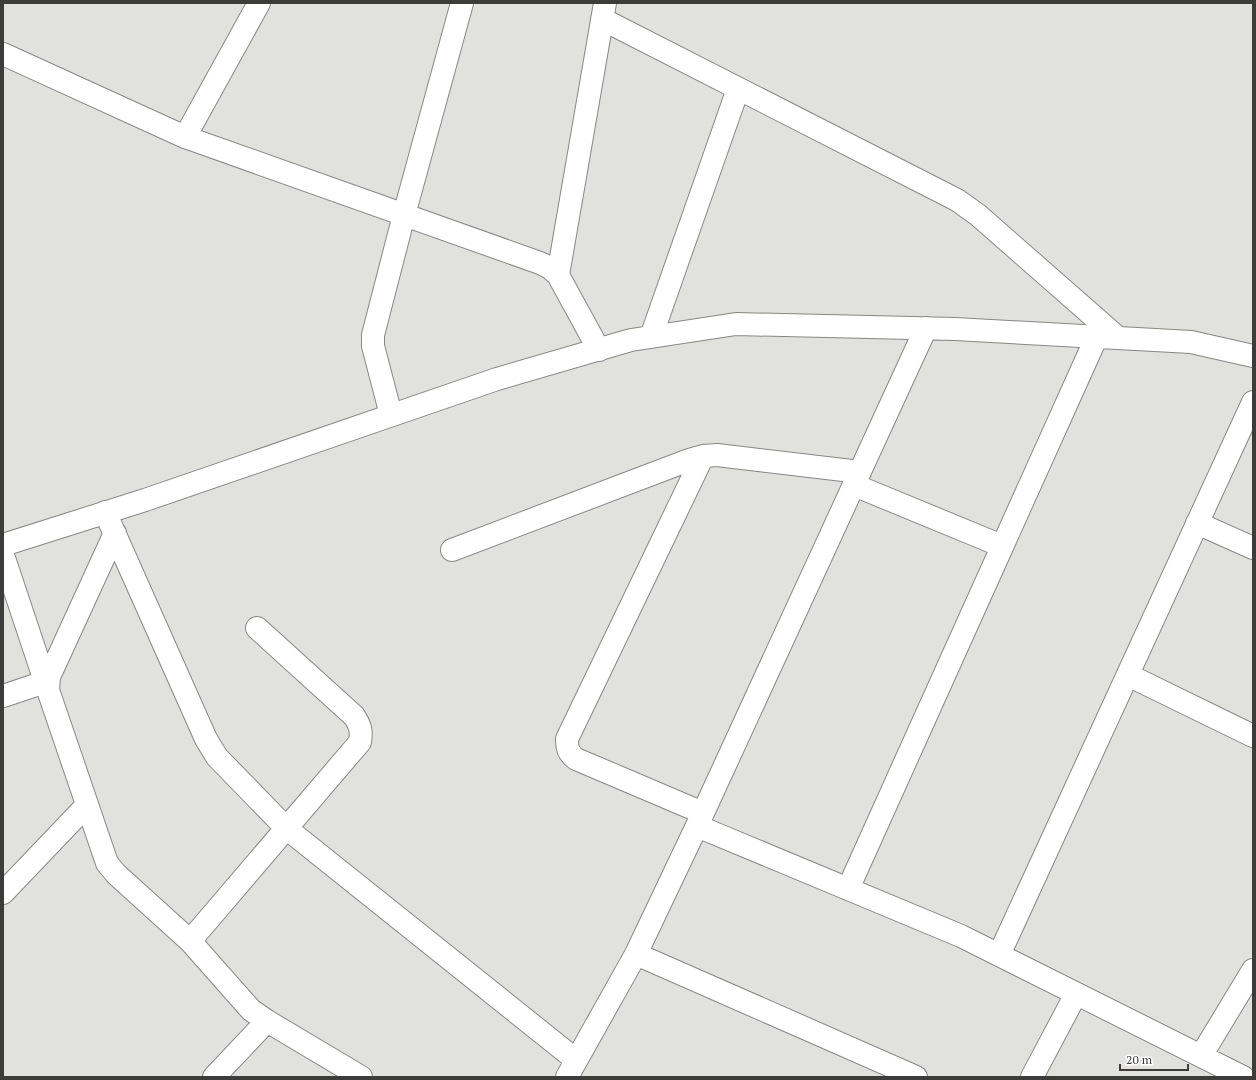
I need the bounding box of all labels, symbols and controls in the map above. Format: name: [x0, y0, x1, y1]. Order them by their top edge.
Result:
scale bar: [1120, 1046, 1188, 1072]
text: 20 m: [1126, 1052, 1153, 1067]

